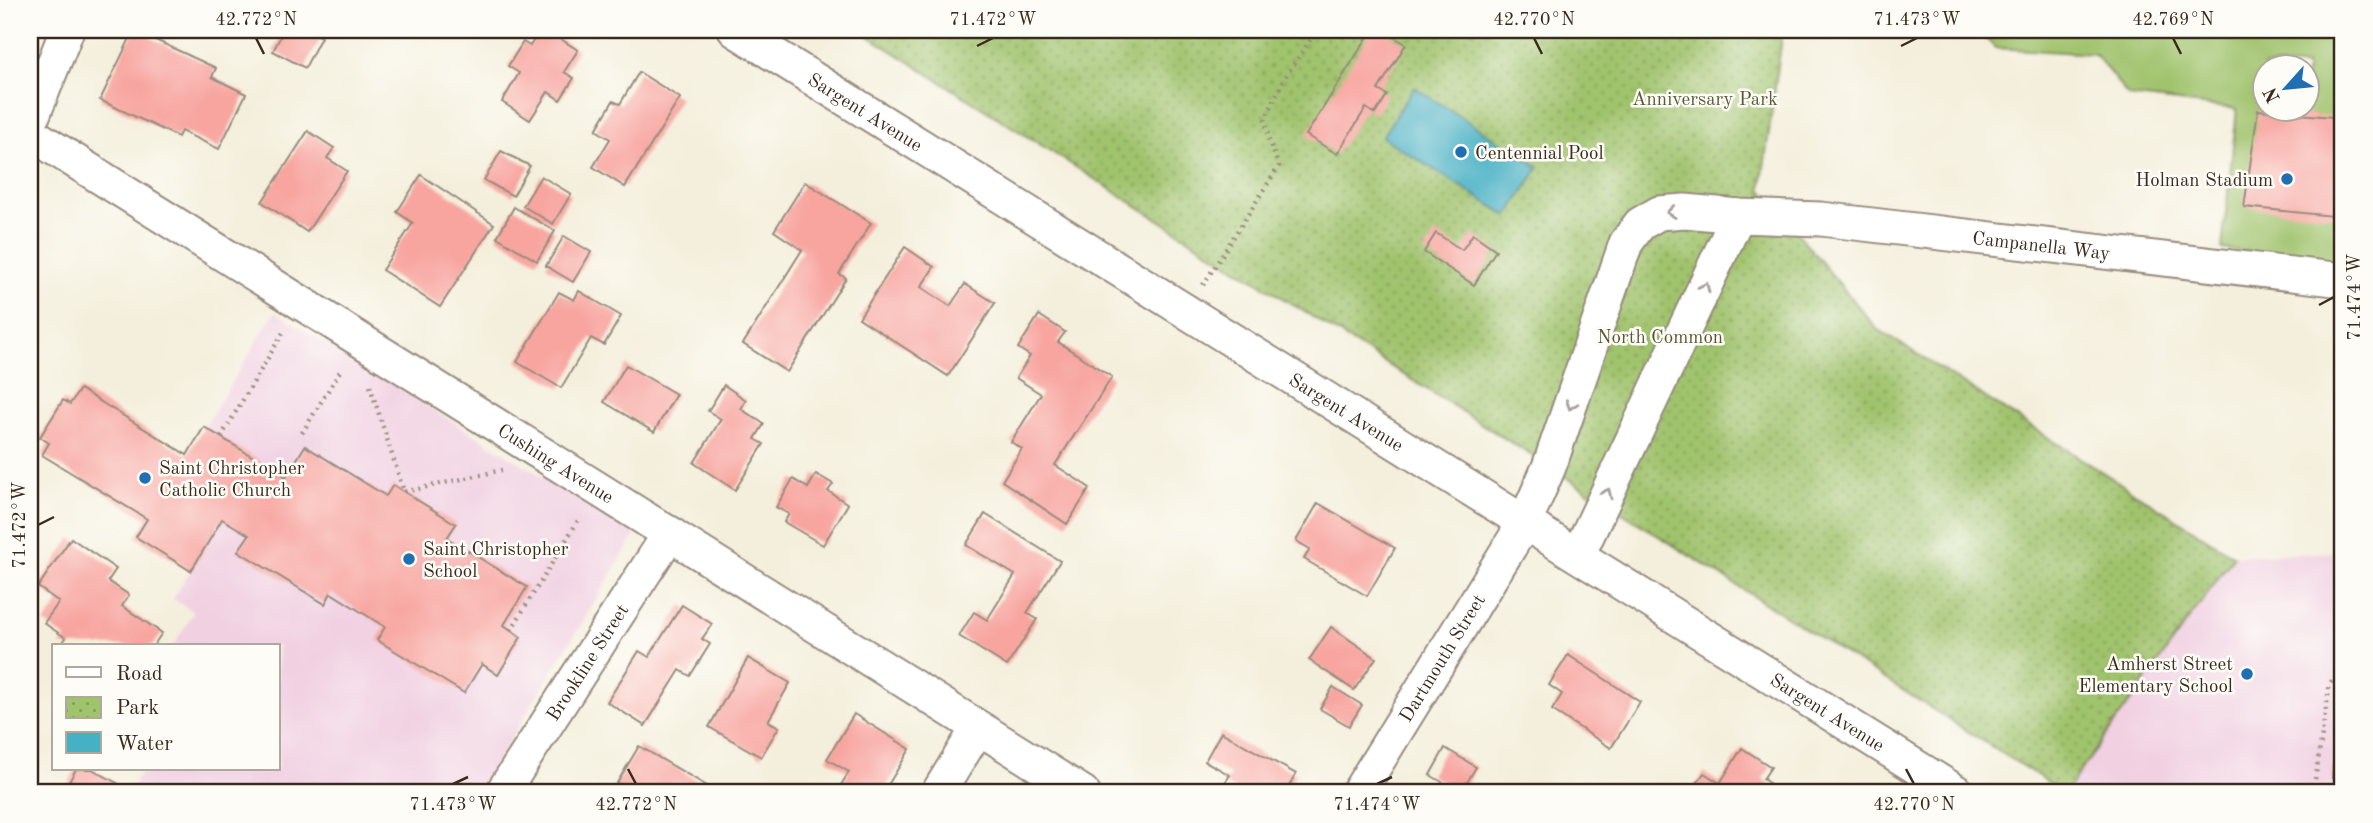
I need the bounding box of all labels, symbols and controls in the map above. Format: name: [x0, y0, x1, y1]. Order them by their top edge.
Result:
text: 42.772°N: [215, 11, 297, 29]
text: 71.472°W: [950, 11, 1036, 29]
text: 42.770°N: [1493, 11, 1575, 29]
text: 71.473°W: [1874, 11, 1960, 29]
text: 42.769°N: [2132, 11, 2214, 29]
north arrow: [2250, 52, 2320, 122]
street label: Sargent Avenue: [804, 71, 925, 156]
text: N: [2261, 83, 2285, 105]
park label: Anniversary Park: [1632, 91, 1778, 110]
marker: Centennial Pool: [1453, 144, 1469, 160]
place label: Centennial Pool: [1475, 145, 1604, 164]
marker: Holman Stadium: [2279, 171, 2295, 187]
place label: Holman Stadium: [2135, 172, 2273, 191]
one-way arrow: [1665, 205, 1676, 220]
street label: Campanella Way: [1971, 230, 2111, 265]
text: 71.474°W: [2346, 254, 2364, 340]
one-way arrow: [1696, 282, 1710, 294]
park label: North Common: [1597, 329, 1723, 348]
street label: Sargent Avenue: [1285, 371, 1406, 456]
one-way arrow: [1565, 398, 1579, 410]
street label: Cushing Avenue: [494, 422, 616, 508]
place label: Saint Christopher Catholic Church: [159, 460, 305, 501]
marker: Saint Christopher Catholic Church: [137, 470, 153, 486]
text: 71.472°W: [11, 482, 29, 568]
one-way arrow: [1599, 488, 1613, 500]
place label: Saint Christopher School: [423, 541, 569, 582]
marker: Saint Christopher School: [401, 551, 417, 567]
street label: Dartmouth Street: [1397, 592, 1490, 726]
street label: Brookline Street: [544, 602, 633, 725]
legend: [52, 644, 280, 770]
place label: Amherst Street Elementary School: [2078, 656, 2233, 697]
text: Road: [116, 664, 163, 685]
marker: Amherst Street Elementary School: [2239, 666, 2255, 682]
street label: Sargent Avenue: [1766, 671, 1887, 757]
text: Park: [116, 698, 159, 719]
text: Water: [116, 734, 173, 755]
text: 71.473°W: [410, 796, 496, 814]
text: 42.772°N: [595, 796, 677, 814]
text: 71.474°W: [1334, 796, 1420, 814]
text: 42.770°N: [1873, 796, 1955, 814]

